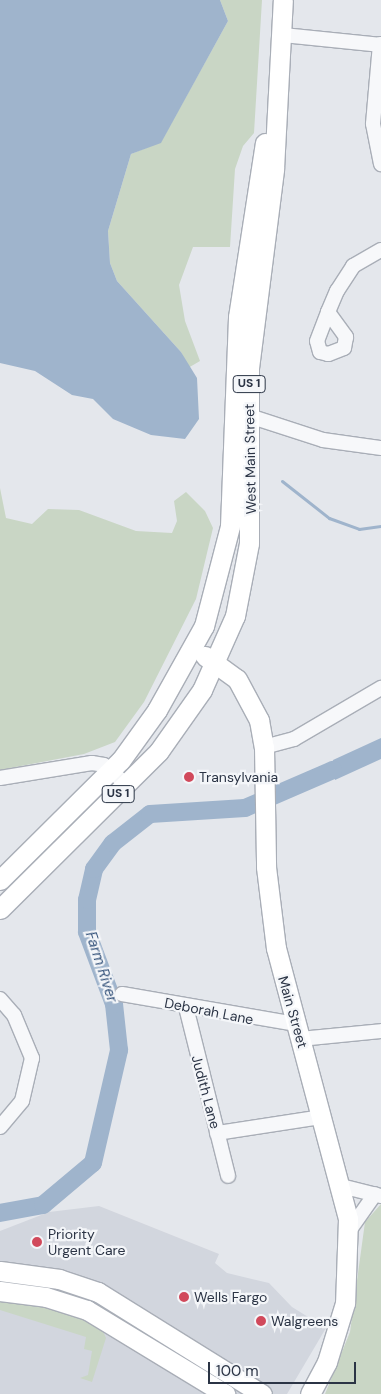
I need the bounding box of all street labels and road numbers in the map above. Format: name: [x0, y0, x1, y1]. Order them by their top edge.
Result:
road number: US 1: [232, 374, 266, 394]
street label: West Main Street: [241, 403, 259, 515]
road number: US 1: [100, 784, 136, 804]
street label: Main Street: [275, 974, 311, 1050]
street label: Deborah Lane: [163, 994, 255, 1028]
street label: Judith Lane: [188, 1053, 224, 1131]

